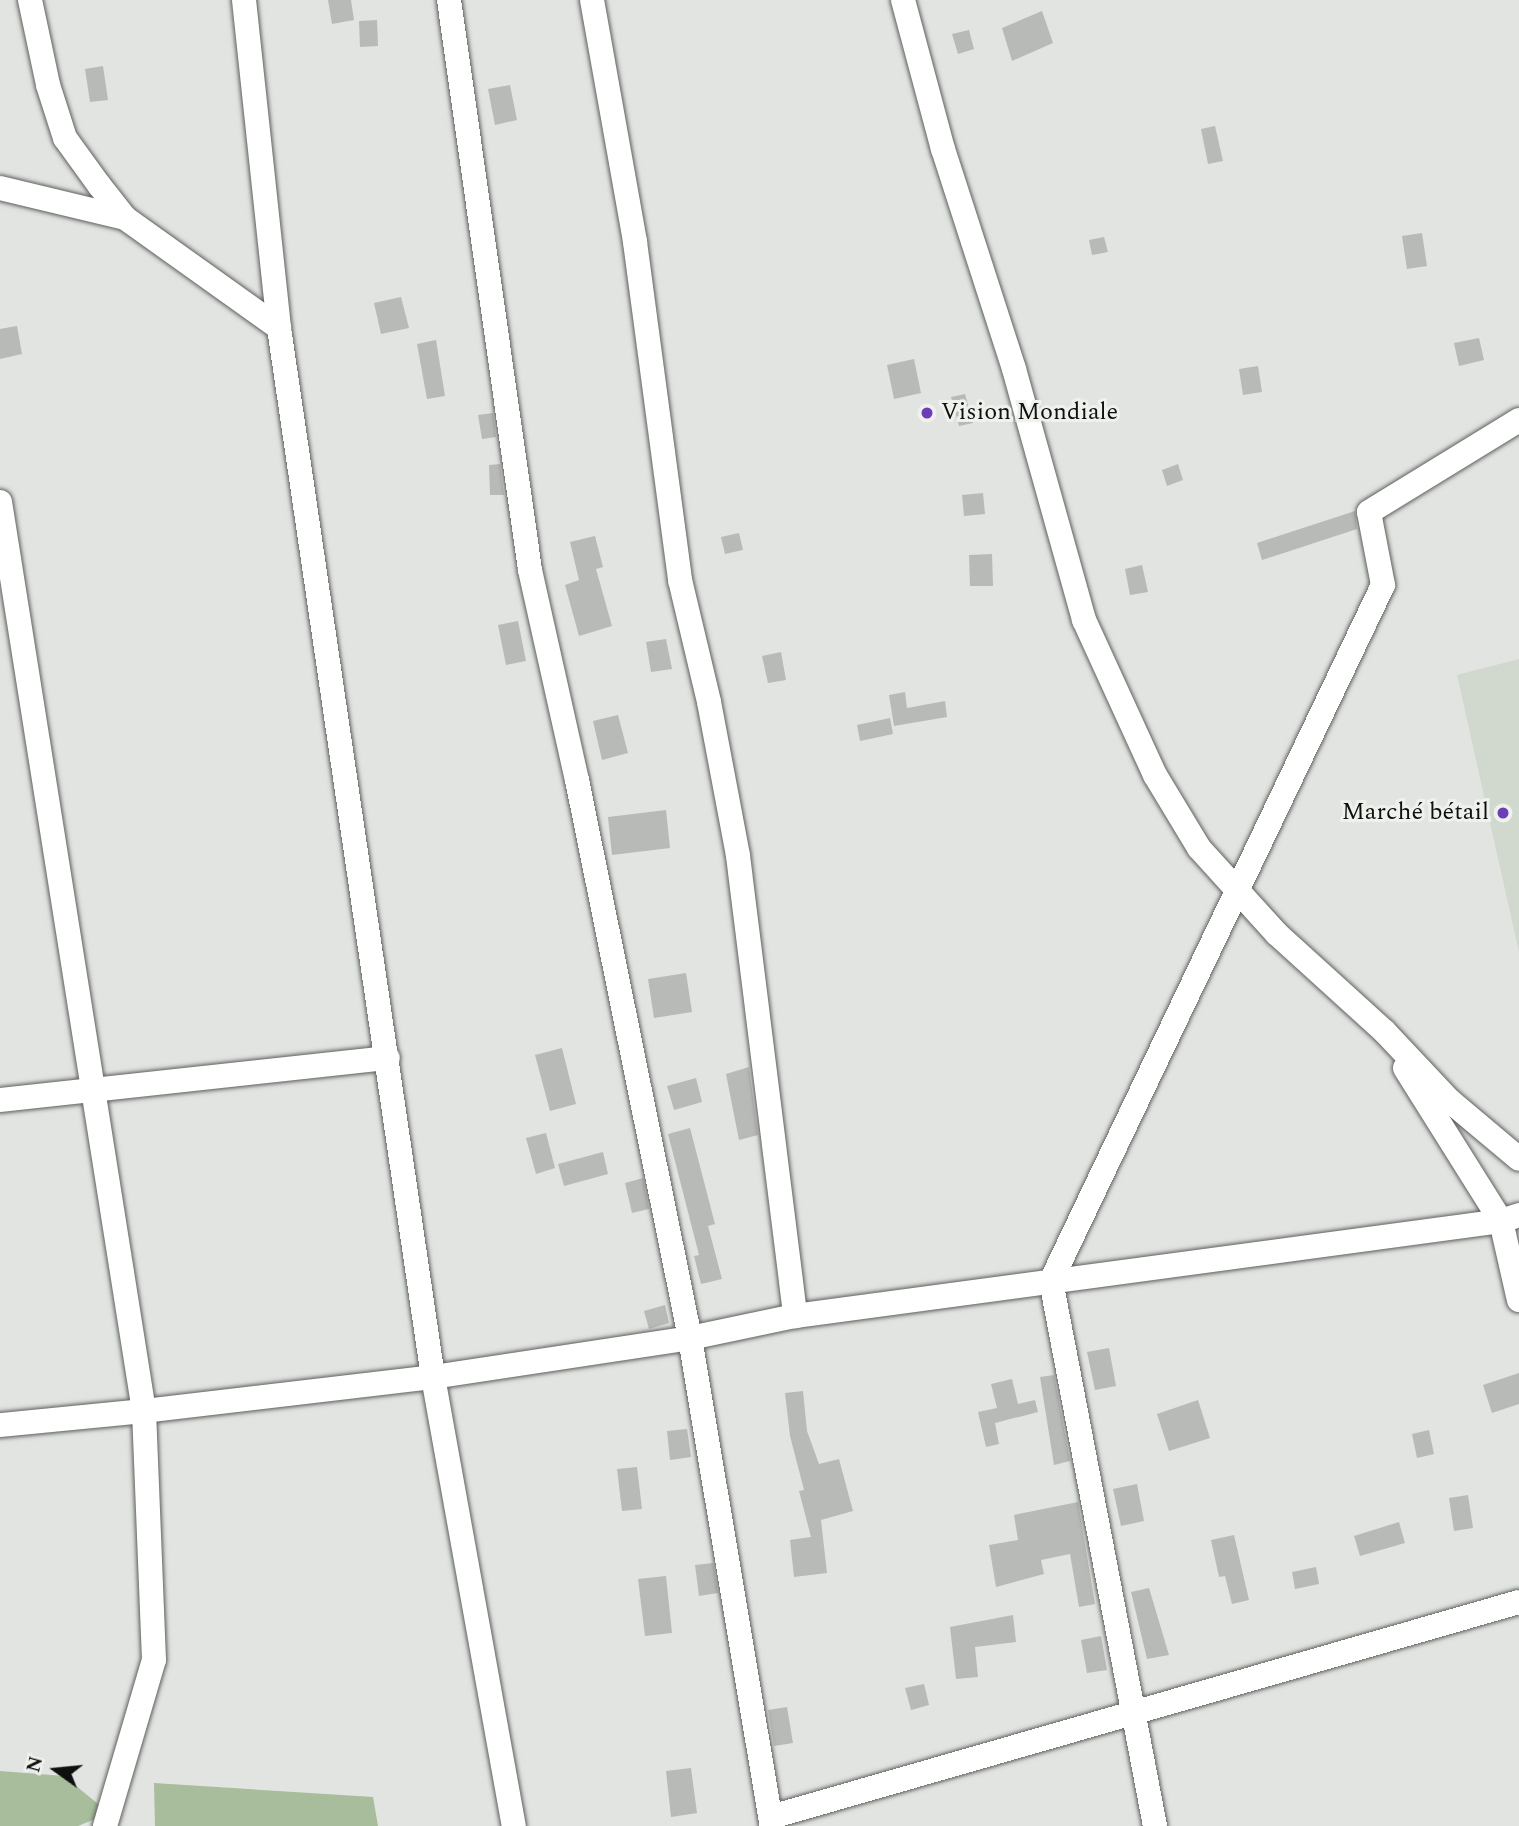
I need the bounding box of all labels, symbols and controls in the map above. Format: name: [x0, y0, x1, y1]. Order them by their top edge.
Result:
place label: Vision Mondiale: [941, 399, 1118, 427]
marker: Vision Mondiale: [919, 405, 935, 421]
place label: Marché bétail: [1342, 799, 1489, 827]
marker: Marché bétail: [1495, 805, 1511, 821]
north arrow: [21, 1735, 91, 1805]
text: N: [19, 1753, 51, 1776]

